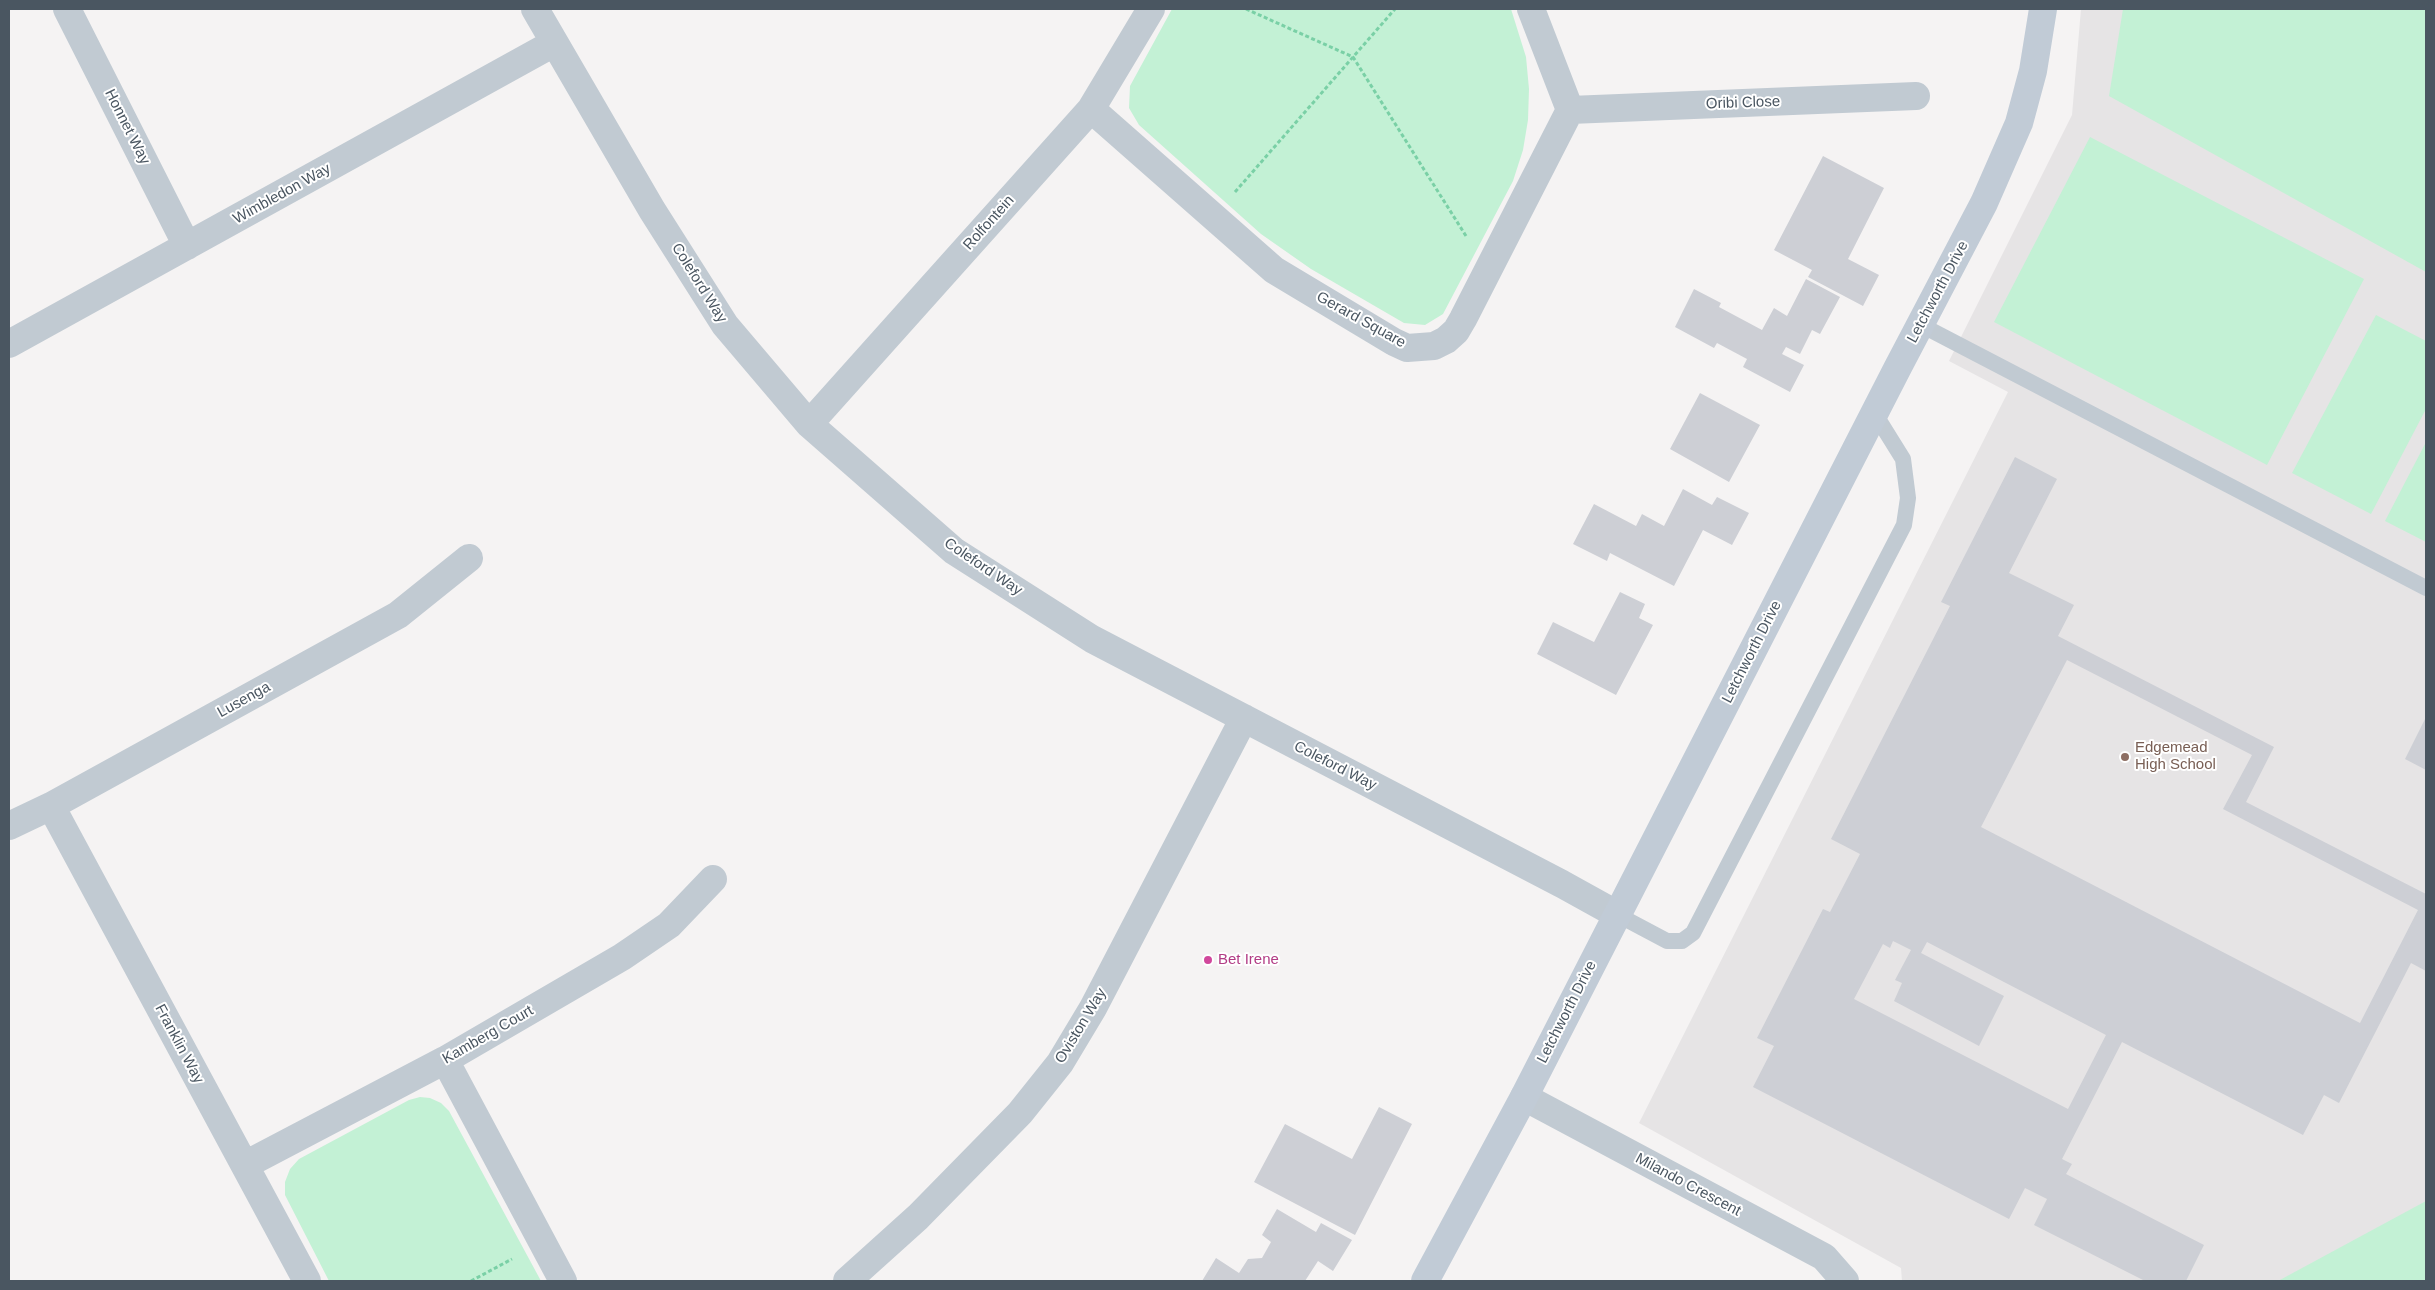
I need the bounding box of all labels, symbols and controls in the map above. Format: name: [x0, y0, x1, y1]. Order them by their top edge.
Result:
street label: Honnet Way: [100, 86, 154, 168]
street label: Oribi Close: [1706, 93, 1780, 113]
street label: Wimbledon Way: [230, 160, 334, 228]
street label: Rolfontein: [960, 192, 1018, 254]
street label: Letchworth Drive: [1904, 238, 1972, 346]
street label: Coleford Way: [667, 240, 731, 326]
street label: Gerard Square: [1313, 288, 1409, 352]
street label: Coleford Way: [941, 534, 1025, 600]
street label: Letchworth Drive: [1718, 598, 1786, 706]
street label: Lusenga: [214, 678, 274, 722]
street label: Coleford Way: [1291, 737, 1379, 795]
place label: Edgemead High School: [2135, 739, 2216, 774]
marker: Edgemead High School: [2119, 751, 2131, 763]
place label: Bet Irene: [1218, 951, 1279, 969]
marker: Bet Irene: [1202, 954, 1214, 966]
street label: Letchworth Drive: [1533, 958, 1601, 1066]
street label: Oviston Way: [1052, 985, 1110, 1067]
street label: Franklin Way: [151, 1001, 207, 1087]
street label: Kamberg Court: [439, 1002, 537, 1068]
street label: Milando Crescent: [1632, 1150, 1744, 1220]

